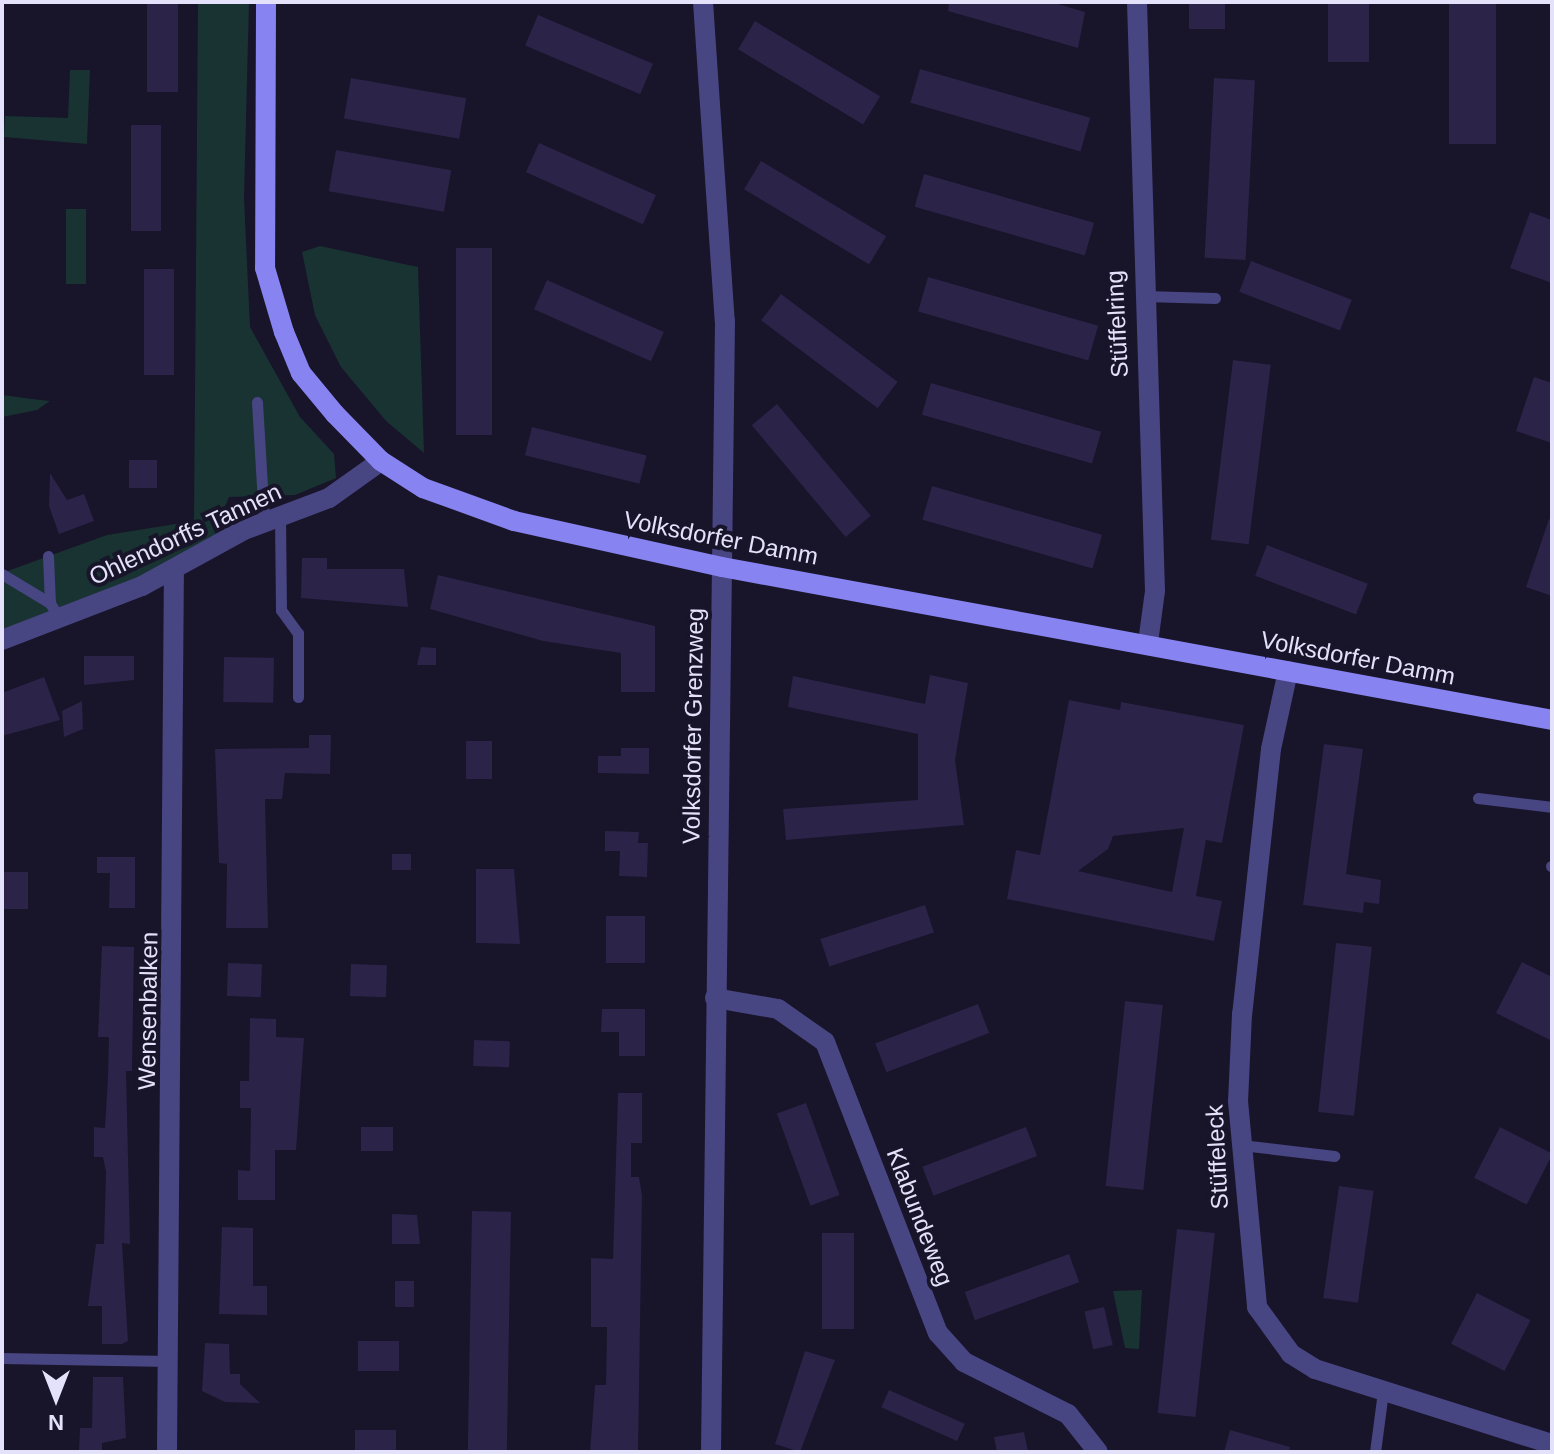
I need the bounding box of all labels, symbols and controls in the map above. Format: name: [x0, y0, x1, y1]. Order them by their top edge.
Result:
street label: Stüffelring: [1100, 270, 1134, 378]
street label: Ohlendorffs Tannen: [84, 477, 286, 591]
street label: Volksdorfer Damm: [621, 505, 821, 571]
street label: Volksdorfer Grenzweg: [677, 608, 709, 844]
street label: Volksdorfer Damm: [1258, 625, 1458, 691]
street label: Wensenbalken: [132, 932, 164, 1090]
street label: Stüffeleck: [1200, 1104, 1234, 1210]
street label: Klabundeweg: [880, 1144, 960, 1290]
north arrow: [16, 1358, 96, 1438]
text: N: [48, 1410, 64, 1435]

